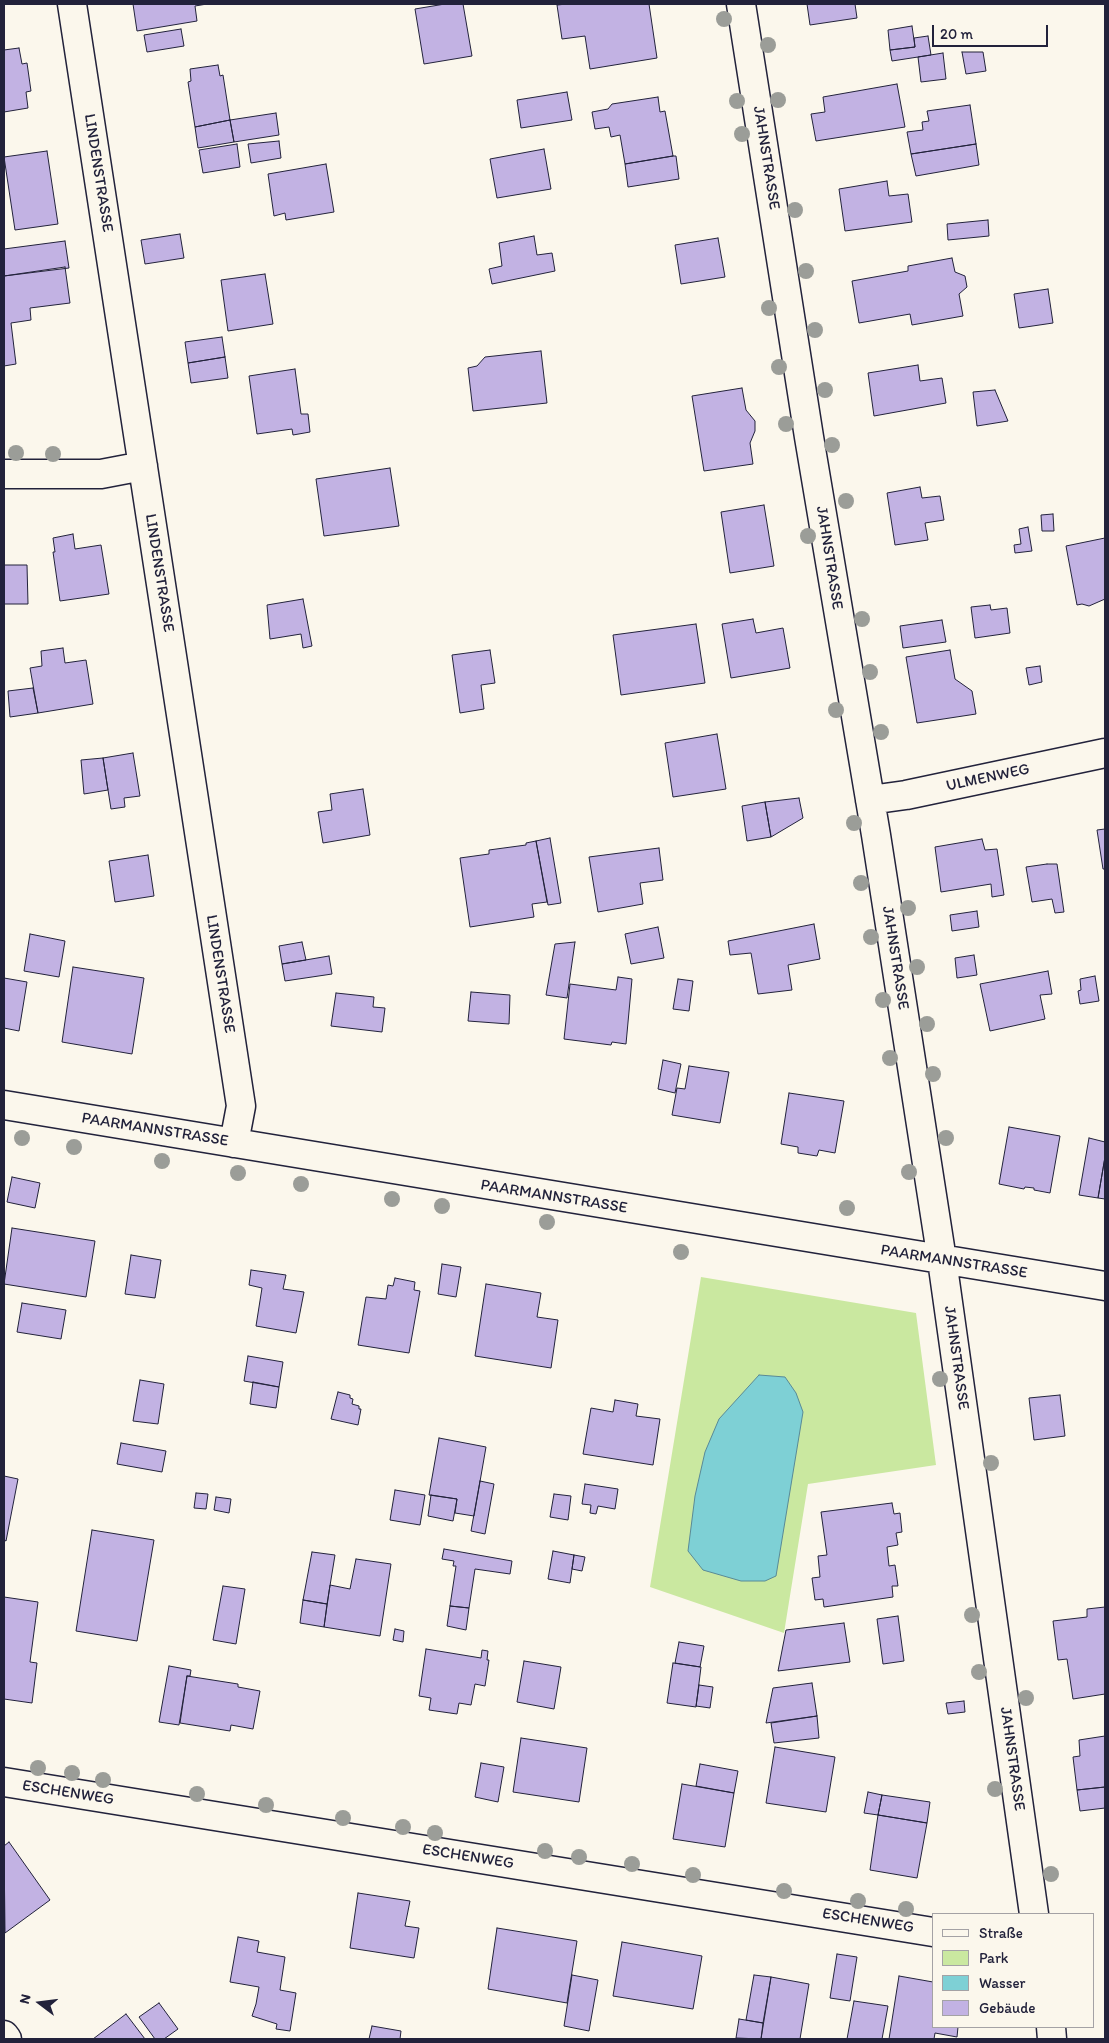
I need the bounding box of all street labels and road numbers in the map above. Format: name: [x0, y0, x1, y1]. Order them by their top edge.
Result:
street label: JAHNSTRASSE: [748, 105, 784, 211]
street label: LINDENSTRASSE: [79, 112, 117, 234]
street label: JAHNSTRASSE: [811, 505, 847, 611]
street label: LINDENSTRASSE: [140, 512, 178, 634]
street label: ULMENWEG: [944, 760, 1032, 796]
street label: JAHNSTRASSE: [877, 905, 913, 1011]
street label: LINDENSTRASSE: [201, 913, 239, 1035]
street label: PAARMANNSTRASSE: [80, 1109, 230, 1151]
street label: PAARMANNSTRASSE: [479, 1176, 629, 1218]
street label: PAARMANNSTRASSE: [879, 1241, 1029, 1283]
street label: JAHNSTRASSE: [939, 1305, 973, 1411]
street label: JAHNSTRASSE: [995, 1706, 1029, 1812]
street label: ESCHENWEG: [21, 1776, 115, 1810]
street label: ESCHENWEG: [421, 1840, 515, 1874]
street label: ESCHENWEG: [821, 1904, 915, 1938]

